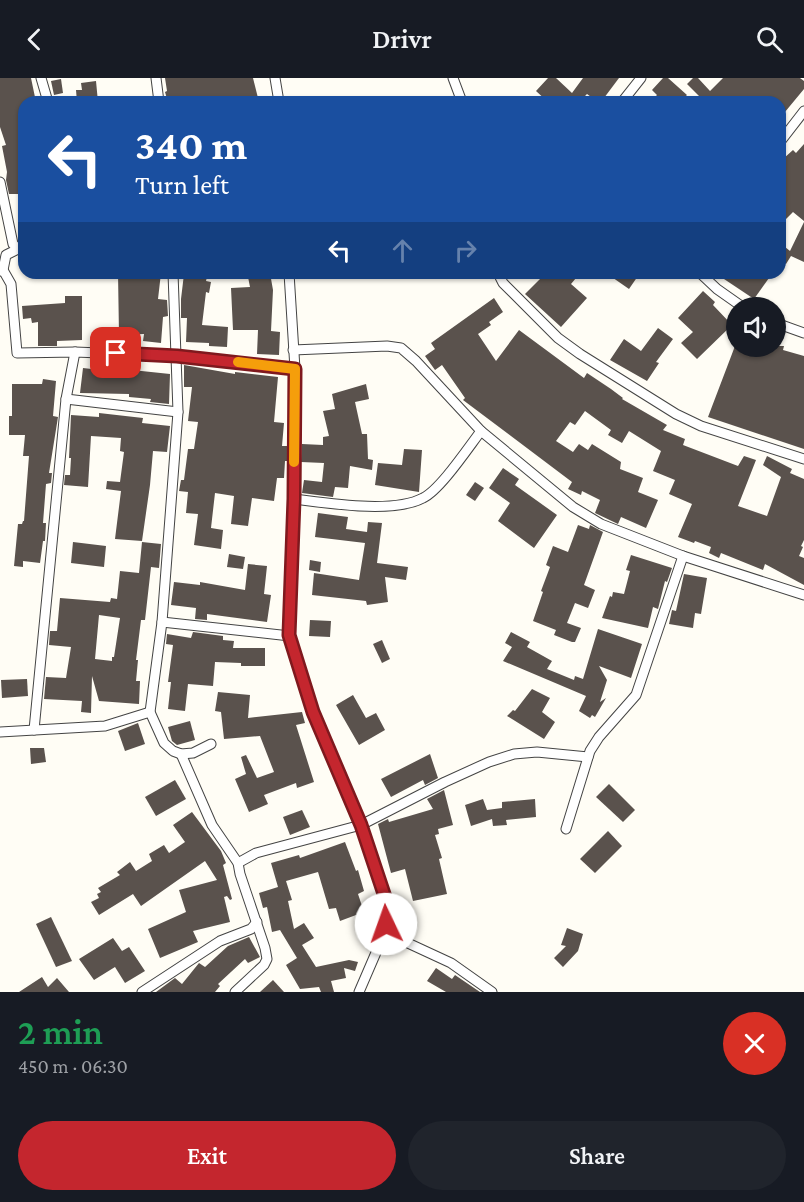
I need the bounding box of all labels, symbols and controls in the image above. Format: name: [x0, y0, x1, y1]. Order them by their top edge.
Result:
icon: back: [18, 23, 51, 56]
icon: search: [753, 23, 786, 56]
text: Drivr: [372, 24, 432, 54]
icon: left: [36, 120, 114, 198]
text: 340 m: [135, 121, 247, 168]
text: Turn left: [135, 170, 229, 200]
icon: left: [323, 234, 356, 267]
icon: ahead: [386, 234, 419, 267]
icon: right: [449, 234, 482, 267]
map controls: [726, 297, 786, 357]
button: sound: [726, 297, 786, 357]
pin: [90, 327, 141, 378]
icon: arrive: [99, 336, 132, 369]
position arrow: [354, 892, 418, 956]
text: 2 min: [18, 1012, 103, 1052]
button: close: [723, 1012, 786, 1075]
text: 450 m · 06:30: [18, 1055, 128, 1077]
button: Exit: [18, 1121, 396, 1190]
button: Share: [408, 1121, 786, 1190]

